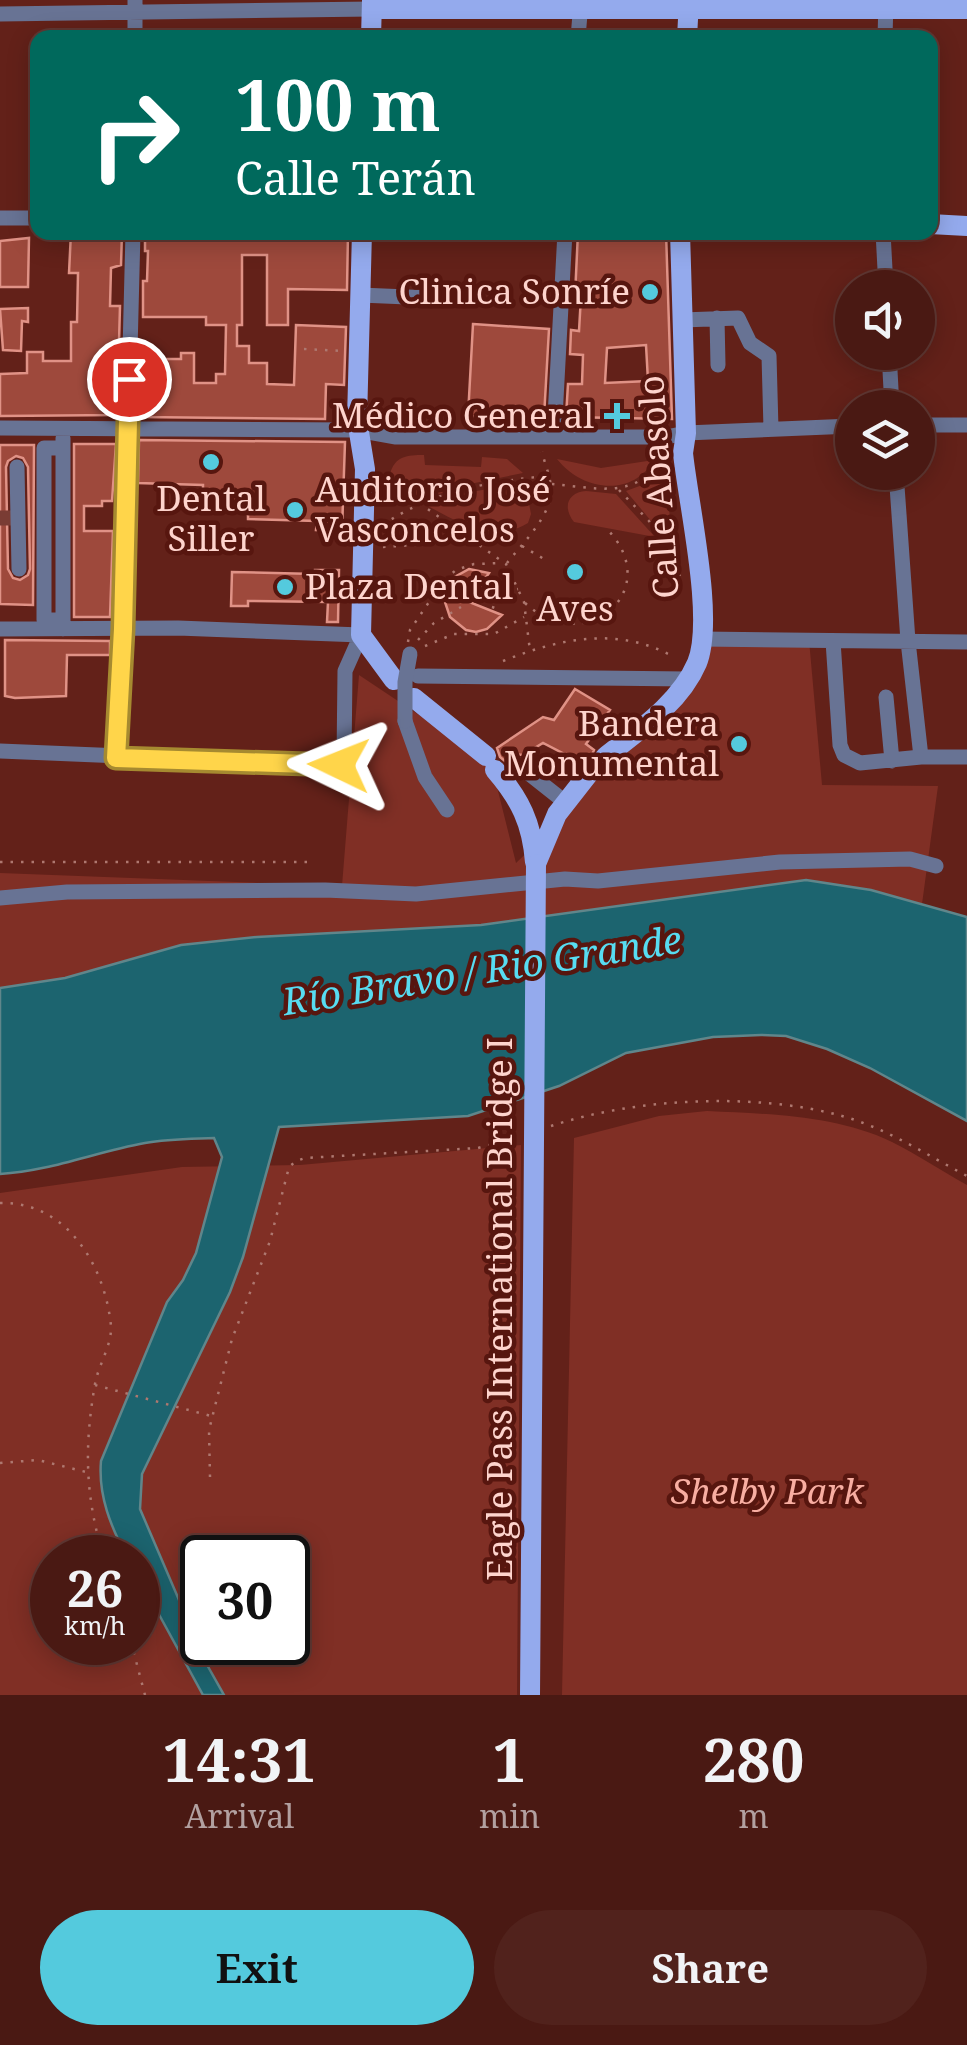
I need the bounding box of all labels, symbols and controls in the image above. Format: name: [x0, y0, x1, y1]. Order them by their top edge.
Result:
text: 100 m: [235, 56, 441, 152]
icon: right: [70, 70, 200, 200]
text: Calle Terán: [235, 147, 476, 208]
place label: Clinica Sonríe: [398, 267, 630, 314]
map controls: [835, 270, 935, 490]
button: sound: [835, 270, 935, 370]
marker: Clinica Sonríe: [639, 281, 661, 303]
pin: [87, 337, 172, 422]
icon: arrive: [102, 352, 157, 407]
street label: Calle Abasolo: [626, 374, 689, 600]
button: layers: [835, 390, 935, 490]
place label: Médico General: [332, 391, 594, 438]
marker: Médico General: [604, 403, 630, 429]
marker: Dental Siller: [200, 451, 222, 473]
place label: Auditorio José Vasconcelos: [315, 465, 551, 552]
place label: Dental Siller: [156, 474, 266, 561]
marker: Auditorio José Vasconcelos: [284, 499, 306, 521]
marker: Aves: [564, 561, 586, 583]
place label: Plaza Dental: [305, 562, 513, 609]
marker: Plaza Dental: [274, 576, 296, 598]
place label: Aves: [536, 584, 614, 631]
place label: Bandera Monumental: [504, 699, 719, 786]
position arrow: [287, 713, 391, 817]
marker: Bandera Monumental: [728, 733, 750, 755]
water label: Río Bravo / Rio Grande: [277, 912, 685, 1026]
street label: Eagle Pass International Bridge I: [475, 1037, 522, 1581]
park label: Shelby Park: [671, 1467, 864, 1514]
speed limit sign: 30: [180, 1535, 310, 1665]
text: 26: [67, 1554, 123, 1622]
text: km/h: [64, 1608, 126, 1642]
text: 14:31: [163, 1718, 316, 1800]
text: 1: [493, 1718, 527, 1800]
text: 280: [703, 1718, 804, 1800]
text: Arrival: [185, 1794, 294, 1837]
text: min: [479, 1794, 540, 1837]
text: m: [738, 1794, 769, 1837]
button: Exit: [40, 1910, 474, 2025]
button: Share: [494, 1910, 927, 2025]

